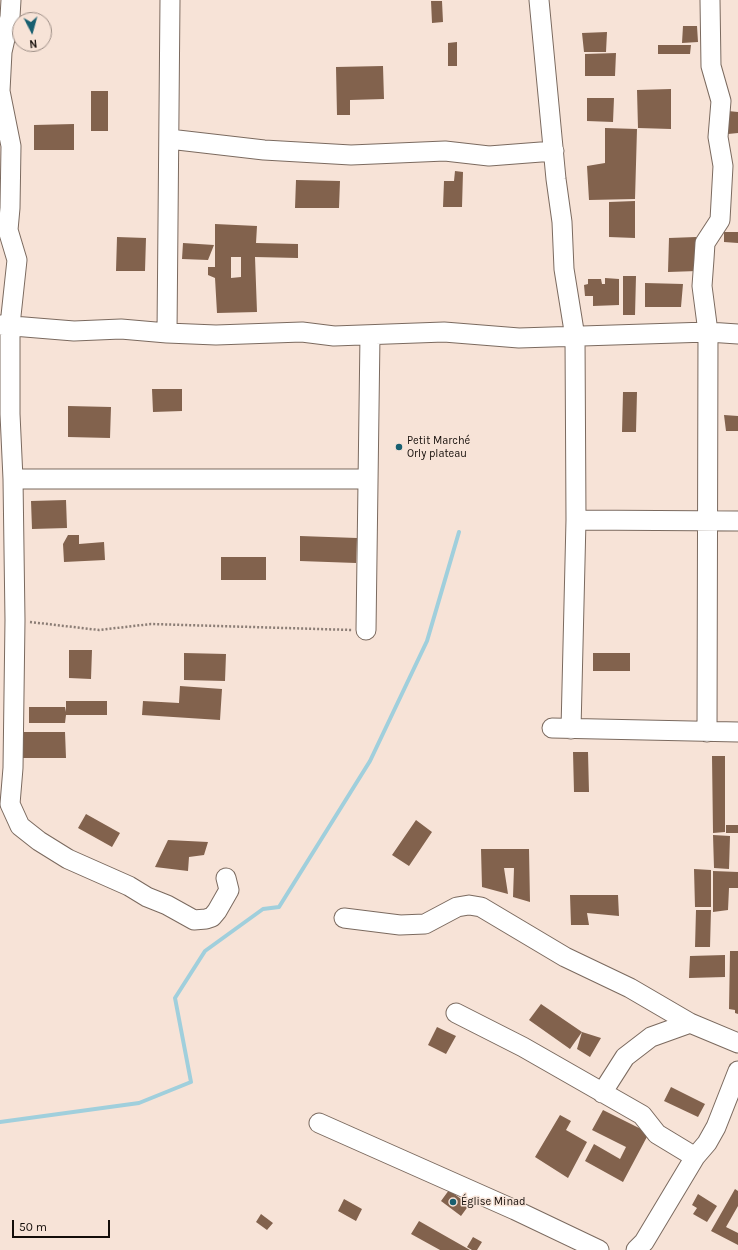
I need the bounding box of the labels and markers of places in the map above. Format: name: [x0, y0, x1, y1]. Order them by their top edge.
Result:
place label: Petit Marché Orly plateau: [407, 434, 470, 460]
marker: Petit Marché Orly plateau: [394, 442, 404, 452]
place label: Église Minad: [461, 1195, 526, 1209]
marker: Église Minad: [448, 1197, 458, 1207]

